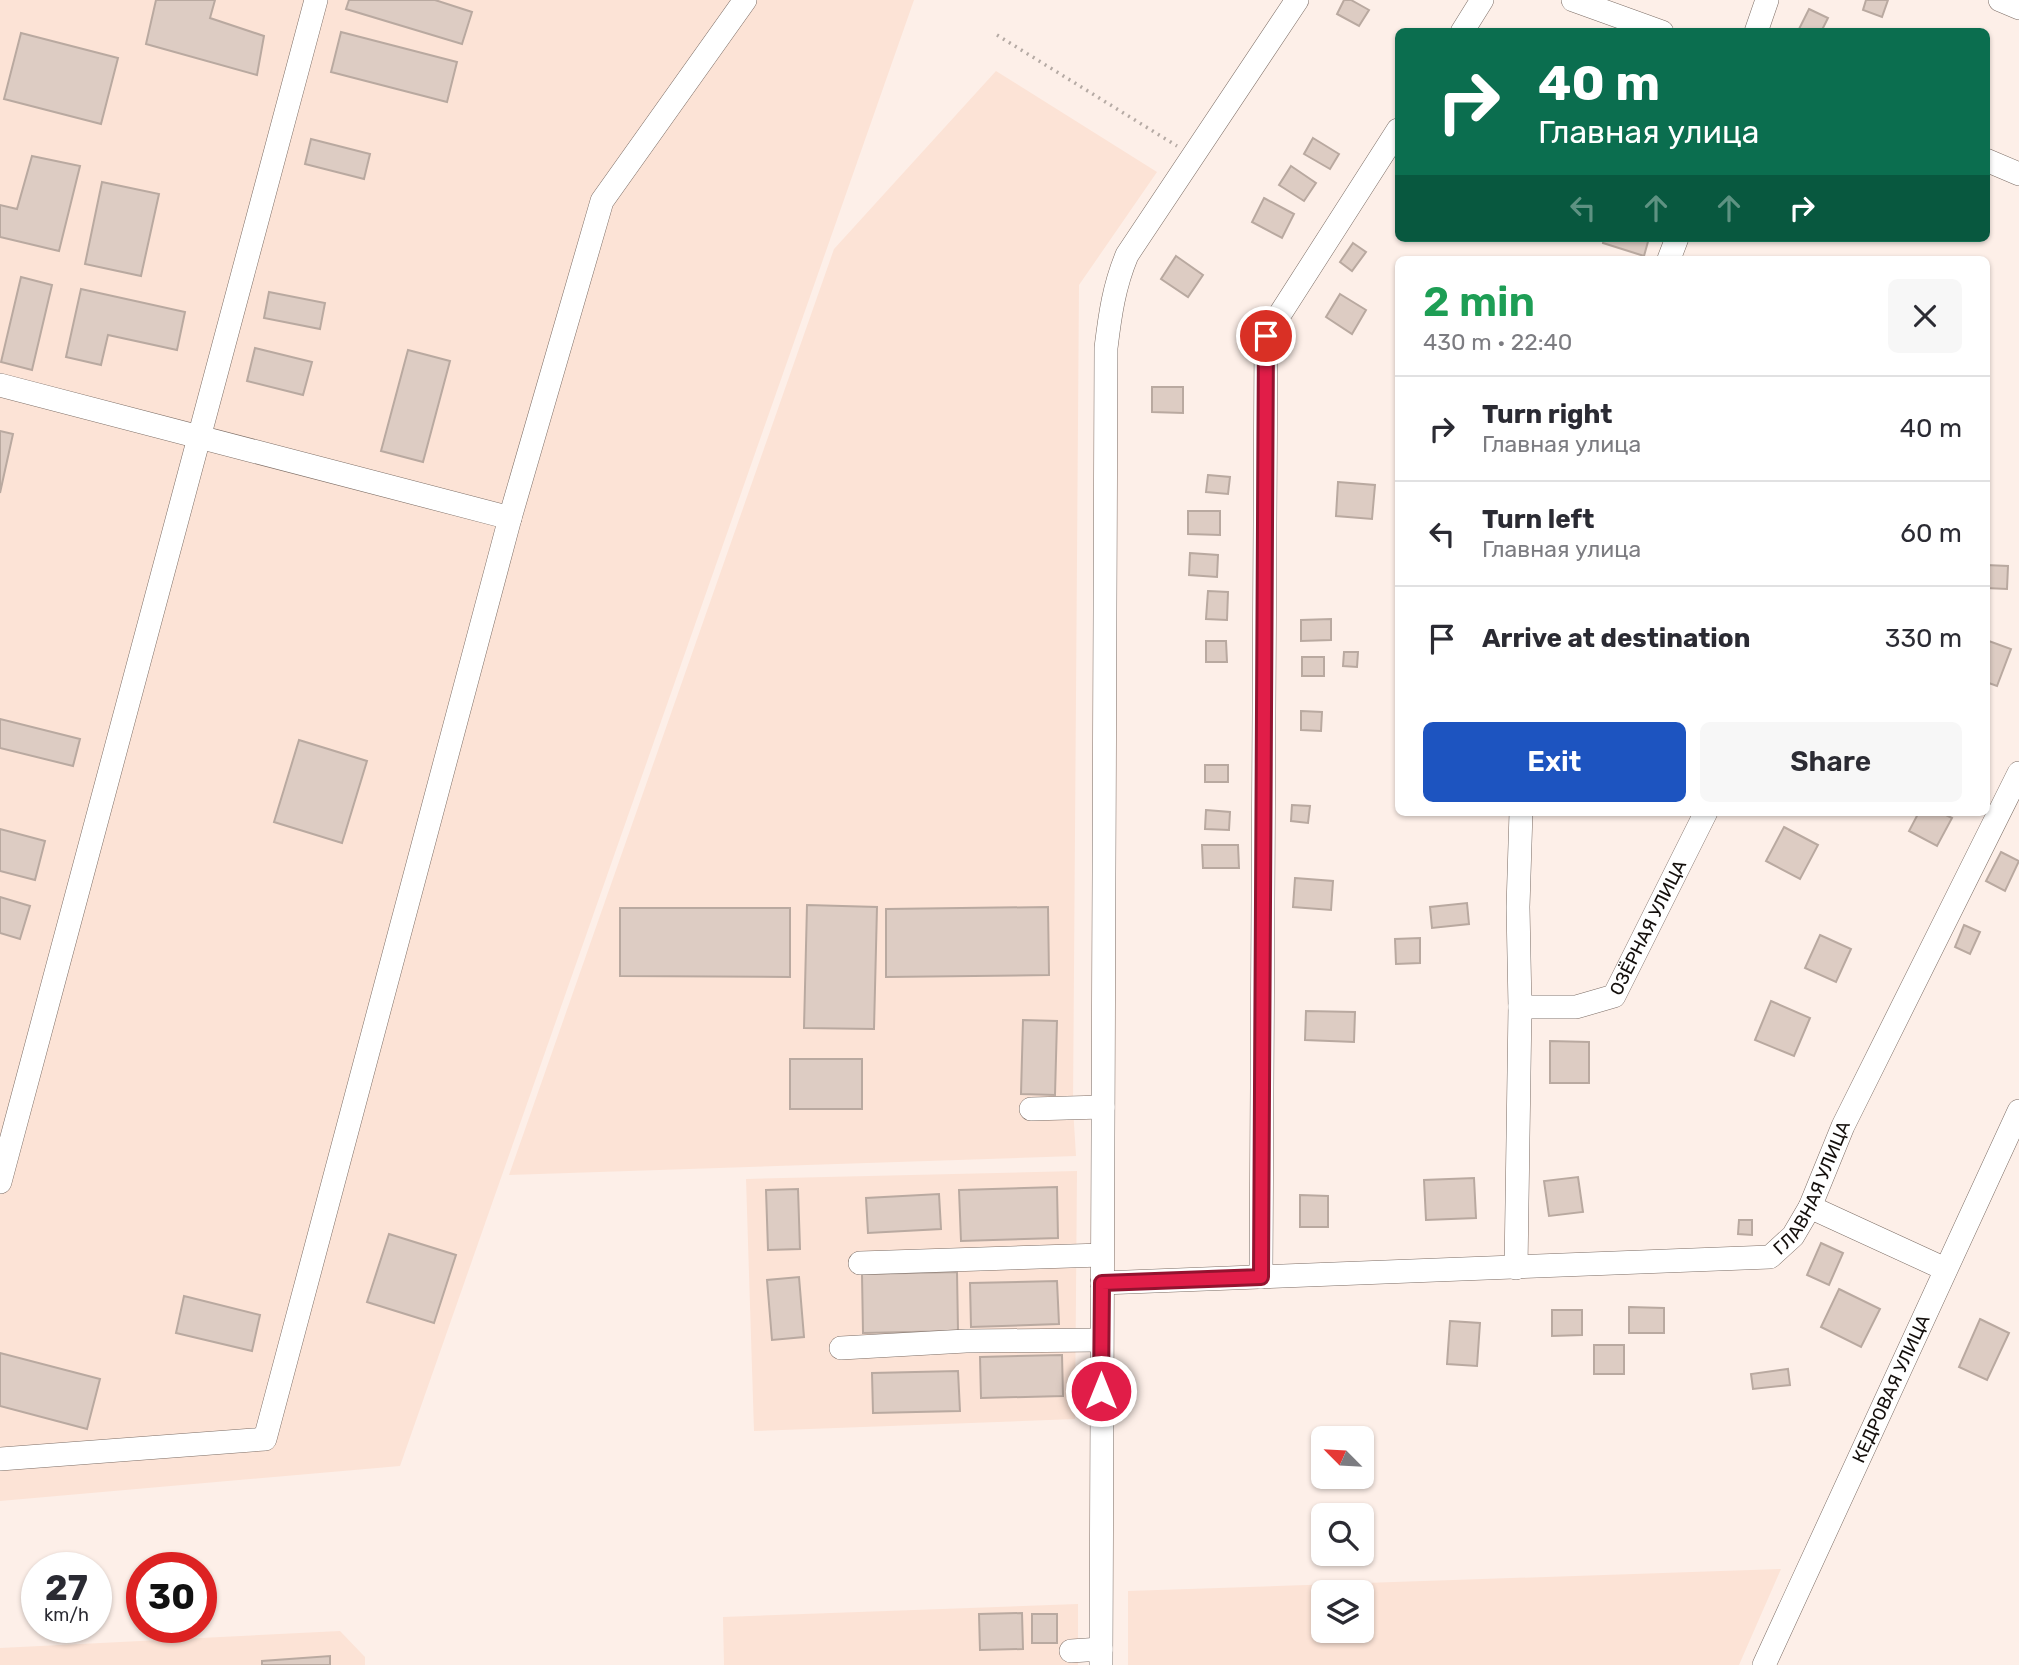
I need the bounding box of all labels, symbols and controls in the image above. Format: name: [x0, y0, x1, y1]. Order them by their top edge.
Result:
text: 40 m: [1538, 54, 1660, 112]
icon: right: [1423, 56, 1514, 147]
text: Главная улица: [1538, 113, 1760, 151]
icon: left: [1564, 189, 1602, 227]
icon: ahead: [1637, 189, 1675, 227]
icon: ahead: [1710, 189, 1748, 227]
icon: right: [1783, 189, 1821, 227]
text: 2 min: [1423, 277, 1535, 327]
button: close: [1888, 279, 1962, 353]
pin: [1236, 306, 1296, 366]
icon: arrive: [1247, 317, 1285, 355]
text: 430 m · 22:40: [1423, 328, 1572, 356]
text: Turn right: [1482, 399, 1612, 430]
icon: right: [1423, 410, 1461, 448]
text: 40 m: [1900, 413, 1962, 444]
text: Главная улица: [1482, 430, 1641, 458]
text: Turn left: [1482, 504, 1594, 535]
icon: left: [1423, 515, 1461, 553]
text: 60 m: [1900, 518, 1962, 549]
text: Главная улица: [1482, 535, 1641, 563]
icon: arrive: [1423, 620, 1461, 658]
text: Arrive at destination: [1482, 623, 1750, 654]
text: 330 m: [1885, 623, 1962, 654]
button: Exit: [1423, 722, 1686, 802]
button: Share: [1700, 722, 1962, 802]
street label: ОЗЁРНАЯ УЛИЦА: [1605, 856, 1691, 999]
street label: ГЛАВНАЯ УЛИЦА: [1769, 1118, 1855, 1260]
street label: КЕДРОВАЯ УЛИЦА: [1848, 1311, 1935, 1466]
position arrow: [1064, 1354, 1138, 1428]
north arrow: [1311, 1426, 1374, 1489]
map controls: [1311, 1426, 1374, 1643]
button: search: [1311, 1503, 1374, 1566]
speed limit sign: 30: [126, 1552, 217, 1643]
text: 27: [45, 1567, 88, 1609]
button: layers: [1311, 1580, 1374, 1643]
text: km/h: [44, 1604, 89, 1626]

